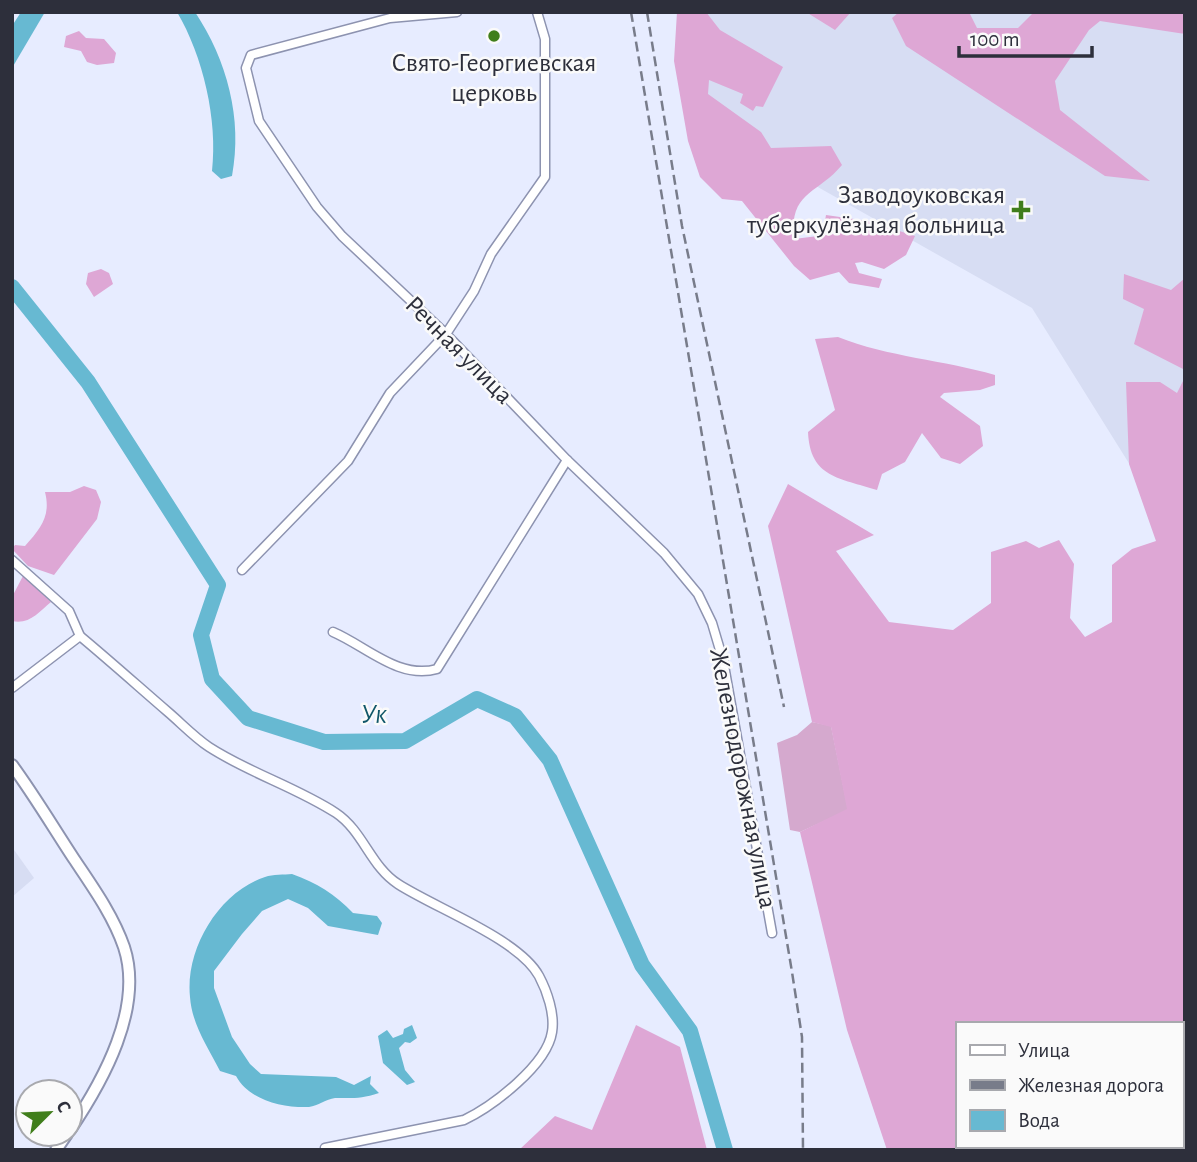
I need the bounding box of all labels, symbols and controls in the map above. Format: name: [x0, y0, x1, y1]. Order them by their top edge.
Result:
scale bar: [959, 14, 1092, 58]
marker: Свято-Георгиевская церковь: [486, 28, 502, 44]
text: 100 m: [970, 29, 1020, 50]
place label: Свято-Георгиевская церковь: [392, 50, 596, 106]
place label: Заводоуковская туберкулёзная больница: [746, 182, 1005, 238]
marker: Заводоуковская туберкулёзная больница: [1011, 200, 1031, 220]
street label: Речная улица: [400, 291, 518, 409]
street label: Железнодорожная улица: [705, 646, 781, 911]
water label: Ук: [361, 701, 387, 729]
legend: [956, 1022, 1183, 1148]
text: Улица: [1018, 1040, 1071, 1061]
text: Железная дорога: [1018, 1075, 1165, 1096]
north arrow: [14, 1078, 84, 1148]
text: С: [52, 1098, 74, 1115]
text: Вода: [1018, 1110, 1060, 1131]

